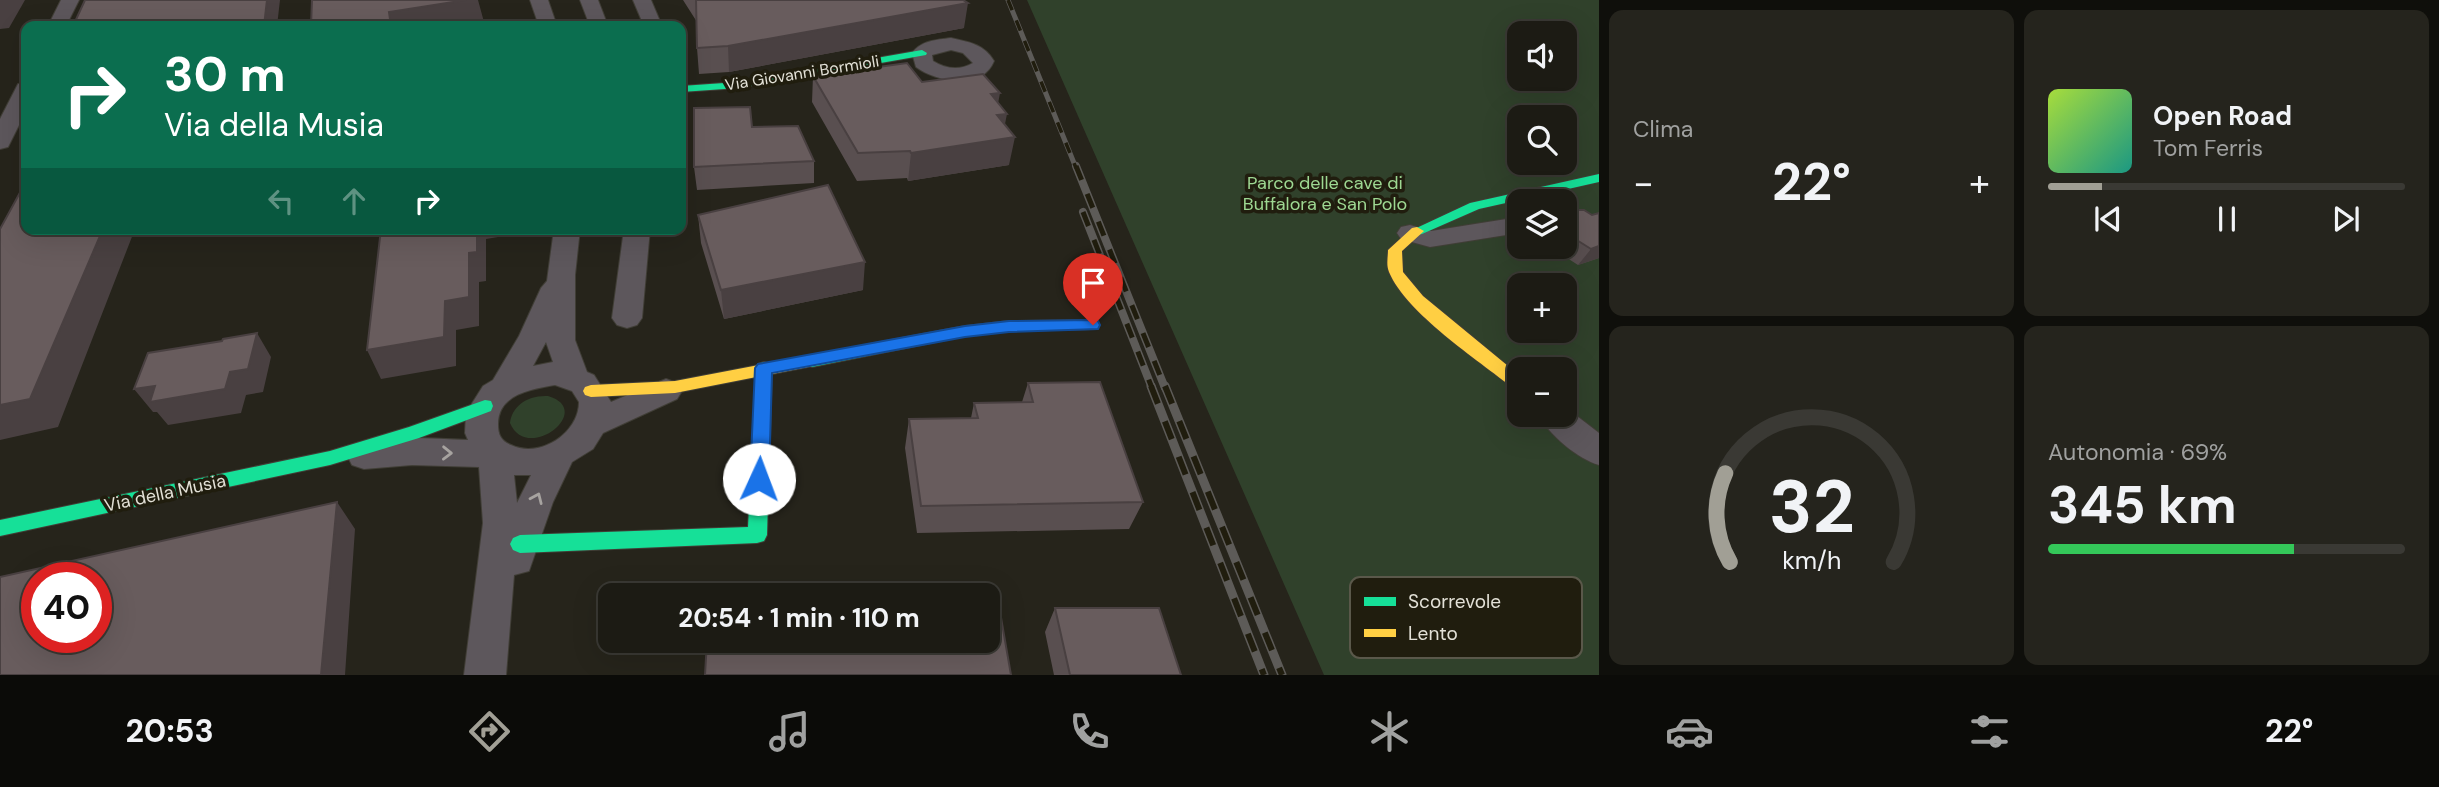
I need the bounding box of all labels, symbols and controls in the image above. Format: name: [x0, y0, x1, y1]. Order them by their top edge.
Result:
map controls: [1507, 21, 1577, 427]
button: sound: [1507, 21, 1577, 91]
text: 30 m: [164, 42, 286, 106]
icon: right: [49, 49, 140, 140]
street label: Via Giovanni Bormioli: [723, 50, 881, 96]
text: Open Road: [2153, 99, 2292, 133]
text: Via della Musia: [164, 104, 384, 146]
button: search: [1507, 105, 1577, 175]
text: Clima: [1633, 114, 1693, 144]
text: Tom Ferris: [2153, 133, 2263, 163]
text: 22°: [1772, 148, 1851, 216]
text: −: [1633, 158, 1654, 208]
text: +: [1969, 158, 1990, 208]
park label: Parco delle cave di Buffalora e San Polo: [1243, 171, 1407, 216]
icon: left: [262, 182, 300, 220]
icon: ahead: [335, 182, 373, 220]
icon: right: [408, 182, 446, 220]
button: layers: [1507, 189, 1577, 259]
icon: previous: [2089, 200, 2127, 238]
icon: pause: [2208, 200, 2246, 238]
icon: next: [2327, 200, 2365, 238]
pin: [1063, 253, 1123, 325]
icon: arrive: [1074, 264, 1112, 302]
button: +: [1507, 273, 1577, 343]
button: −: [1507, 357, 1577, 427]
text: Autonomia · 69%: [2048, 437, 2227, 467]
position arrow: [722, 442, 796, 516]
one-way arrow: [441, 445, 452, 460]
text: 32: [1769, 460, 1854, 555]
street label: Via della Musia: [102, 468, 228, 518]
text: 345 km: [2048, 471, 2237, 539]
one-way arrow: [529, 493, 543, 506]
text: km/h: [1782, 543, 1841, 576]
speed limit sign: 40: [21, 562, 112, 653]
legend: [1350, 577, 1582, 658]
text: Scorrevole: [1408, 589, 1501, 614]
text: 20:54 · 1 min · 110 m: [678, 601, 920, 635]
text: Lento: [1408, 621, 1458, 646]
icon: directions: [465, 707, 514, 756]
icon: music: [765, 707, 814, 756]
icon: phone: [1065, 707, 1114, 756]
icon: climate: [1365, 707, 1414, 756]
icon: car: [1665, 707, 1714, 756]
icon: filters: [1965, 707, 2014, 756]
text: 20:53: [126, 710, 214, 752]
text: 22°: [2265, 710, 2313, 752]

